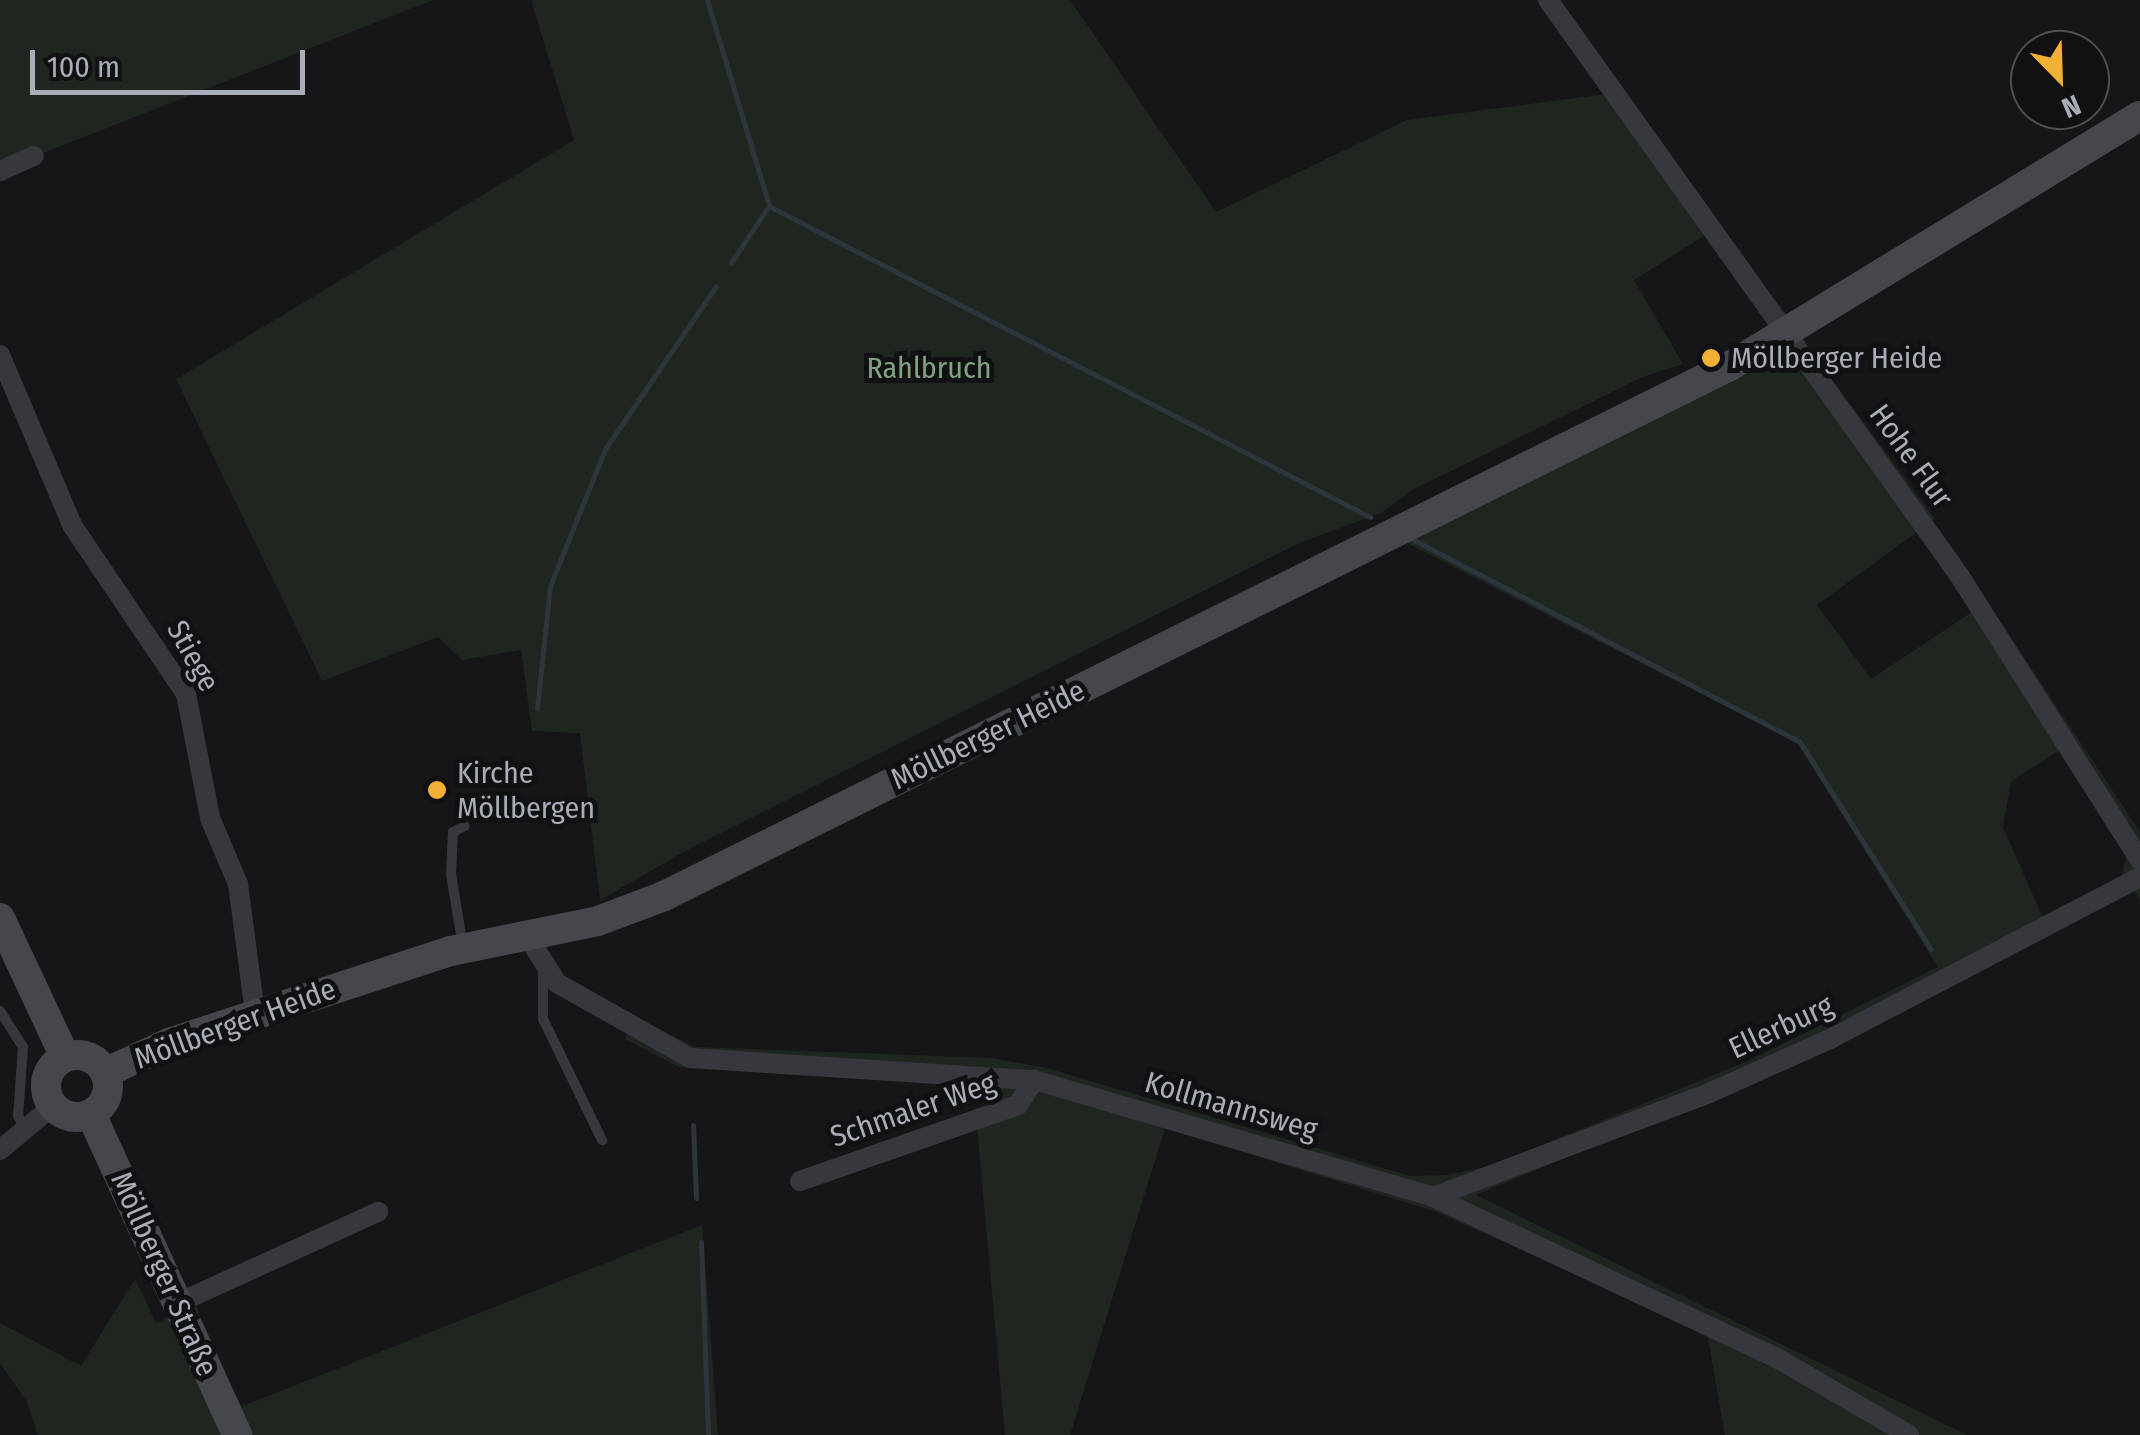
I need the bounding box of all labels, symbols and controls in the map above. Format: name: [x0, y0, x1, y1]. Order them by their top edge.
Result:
scale bar: [35, 30, 310, 92]
north arrow: [2010, 30, 2110, 130]
text: 100 m: [47, 49, 120, 85]
text: N: [2057, 88, 2085, 125]
place label: Möllberger Heide: [1731, 340, 1942, 376]
marker: Möllberger Heide: [1700, 347, 1722, 369]
park label: Rahlbruch: [866, 350, 992, 386]
street label: Hohe Flur: [1862, 397, 1960, 515]
street label: Stiege: [159, 614, 227, 698]
street label: Möllberger Heide: [885, 673, 1091, 797]
place label: Kirche Möllbergen: [457, 755, 595, 826]
marker: Kirche Möllbergen: [426, 779, 448, 801]
street label: Möllberger Heide: [130, 971, 340, 1077]
street label: Ellerburg: [1723, 987, 1839, 1067]
street label: Kollmannsweg: [1141, 1064, 1321, 1148]
street label: Schmaler Weg: [826, 1065, 1000, 1155]
street label: Möllberger Straße: [103, 1166, 225, 1382]

